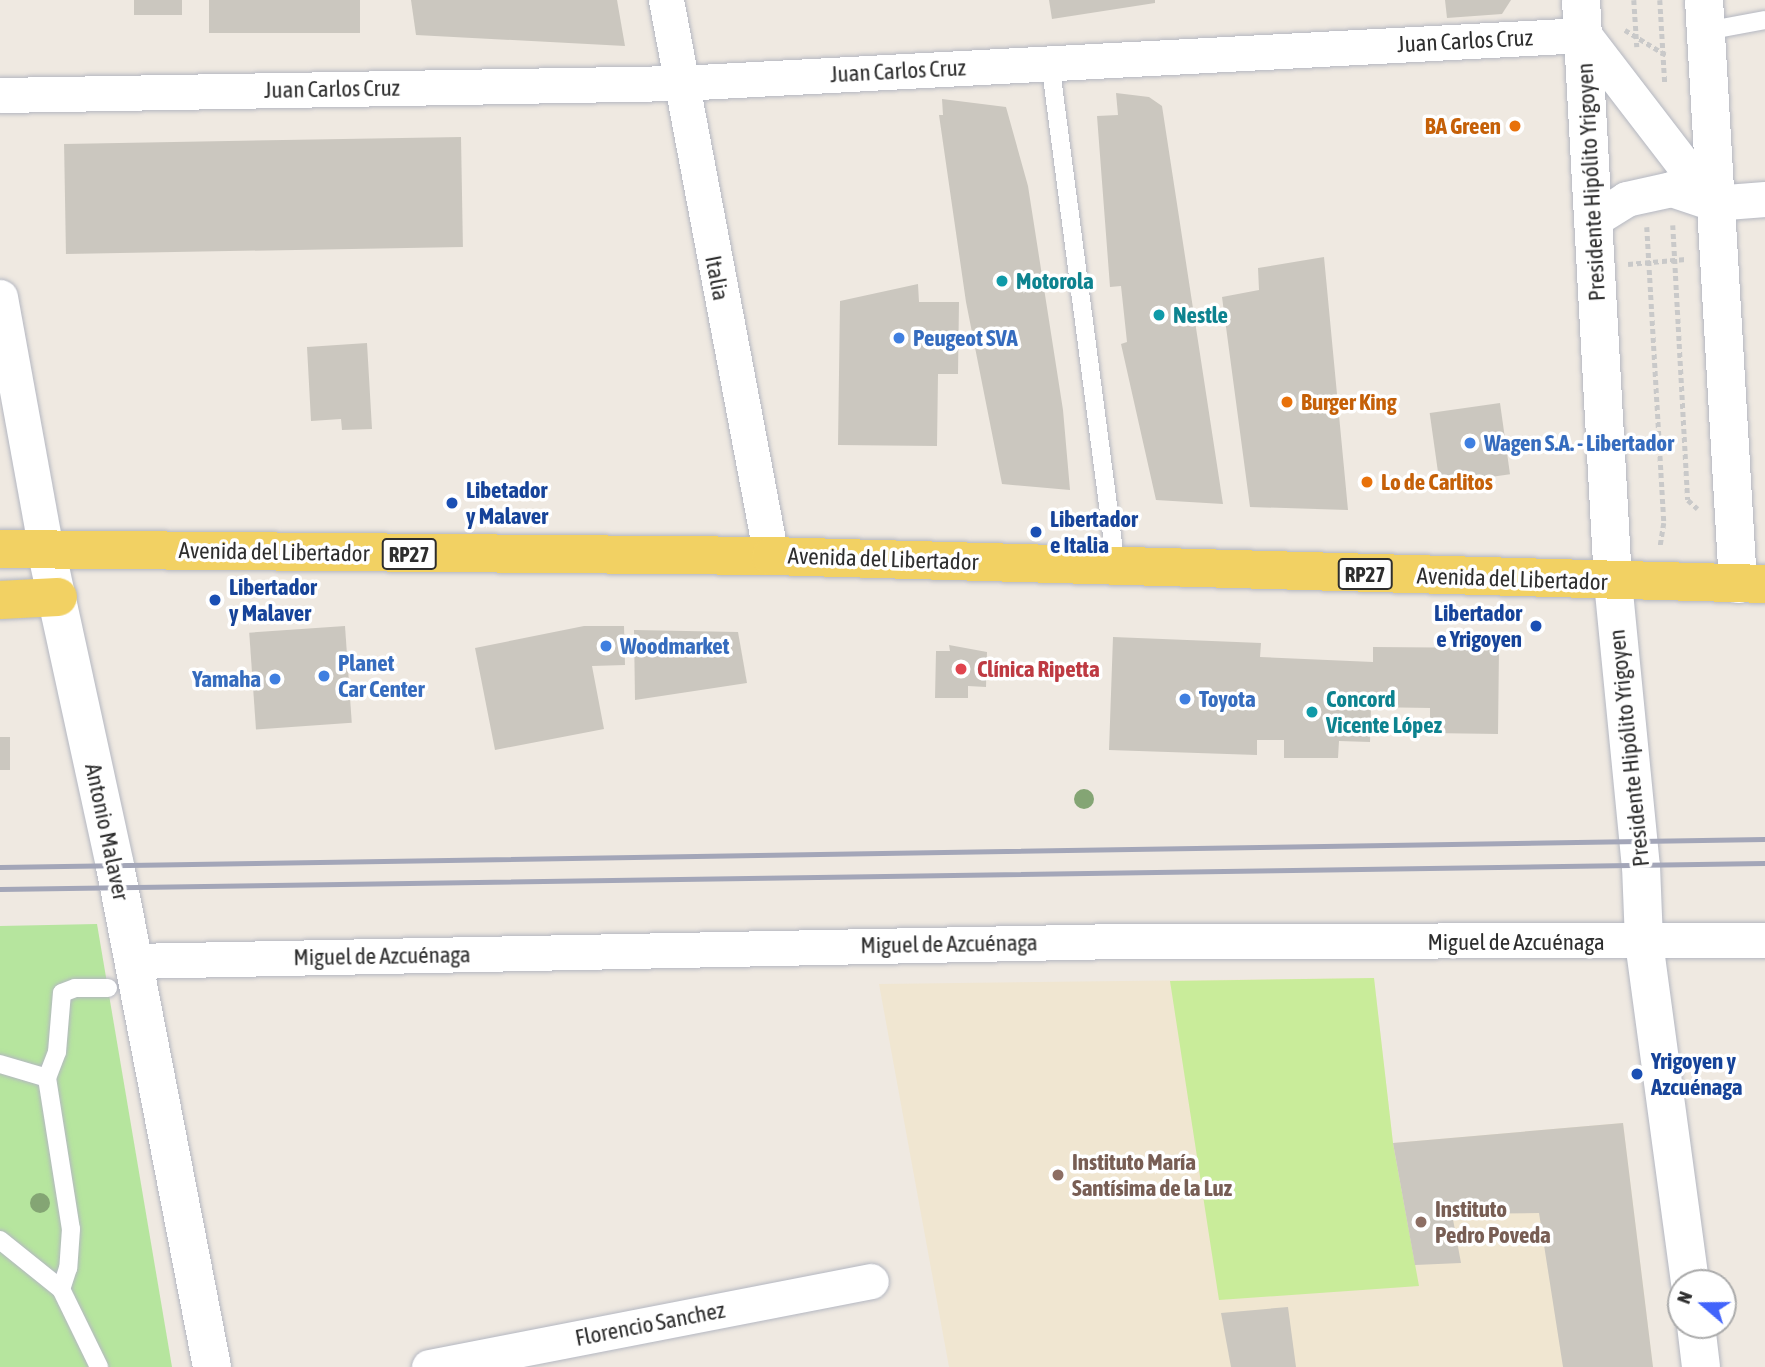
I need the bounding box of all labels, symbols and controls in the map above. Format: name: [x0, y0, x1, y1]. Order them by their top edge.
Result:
street label: Juan Carlos Cruz: [1396, 24, 1534, 58]
street label: Juan Carlos Cruz: [829, 54, 967, 88]
street label: Presidente Hipólito Yrigoyen: [1571, 62, 1611, 302]
street label: Juan Carlos Cruz: [264, 74, 400, 104]
place label: BA Green: [1425, 112, 1501, 140]
marker: BA Green: [1507, 118, 1523, 134]
street label: Italia: [699, 253, 735, 303]
place label: Motorola: [1016, 267, 1094, 295]
marker: Motorola: [994, 273, 1010, 289]
place label: Nestle: [1173, 301, 1228, 329]
marker: Nestle: [1151, 307, 1167, 323]
place label: Peugeot SVA: [913, 324, 1018, 352]
marker: Peugeot SVA: [891, 330, 907, 346]
place label: Burger King: [1301, 388, 1397, 416]
marker: Burger King: [1279, 394, 1295, 410]
place label: Wagen S.A. - Libertador: [1484, 429, 1674, 457]
marker: Wagen S.A. - Libertador: [1462, 435, 1478, 451]
place label: Lo de Carlitos: [1381, 468, 1493, 496]
marker: Lo de Carlitos: [1359, 474, 1375, 490]
place label: Libetador y Malaver: [466, 476, 548, 530]
marker: Libetador y Malaver: [444, 495, 460, 511]
place label: Libertador e Italia: [1050, 505, 1138, 559]
marker: Libertador e Italia: [1028, 524, 1044, 540]
road number: RP27: [381, 536, 437, 572]
street label: Avenida del Libertador: [178, 537, 370, 567]
street label: Avenida del Libertador: [787, 542, 979, 576]
road number: RP27: [1337, 556, 1393, 592]
street label: Avenida del Libertador: [1416, 562, 1608, 596]
place label: Libertador y Malaver: [229, 573, 317, 627]
marker: Libertador y Malaver: [207, 592, 223, 608]
place label: Libertador e Yrigoyen: [1434, 599, 1522, 653]
marker: Libertador e Yrigoyen: [1528, 618, 1544, 634]
street label: Presidente Hipólito Yrigoyen: [1603, 628, 1655, 868]
place label: Woodmarket: [620, 632, 729, 660]
marker: Woodmarket: [598, 638, 614, 654]
place label: Planet Car Center: [338, 649, 425, 703]
place label: Clínica Ripetta: [977, 655, 1100, 683]
marker: Clínica Ripetta: [951, 659, 971, 679]
place label: Yamaha: [192, 665, 261, 693]
marker: Planet Car Center: [316, 668, 332, 684]
marker: Yamaha: [267, 671, 283, 687]
place label: Toyota: [1199, 685, 1256, 713]
place label: Concord Vicente López: [1326, 685, 1442, 739]
marker: Toyota: [1177, 691, 1193, 707]
marker: Concord Vicente López: [1304, 704, 1320, 720]
street label: Antonio Malaver: [79, 761, 135, 903]
street label: Miguel de Azcuénaga: [1427, 928, 1605, 956]
street label: Miguel de Azcuénaga: [860, 929, 1038, 959]
street label: Miguel de Azcuénaga: [293, 941, 471, 971]
place label: Yrigoyen y Azcuénaga: [1651, 1047, 1742, 1101]
marker: Yrigoyen y Azcuénaga: [1629, 1066, 1645, 1082]
place label: Instituto María Santísima de la Luz: [1072, 1148, 1232, 1202]
marker: Instituto María Santísima de la Luz: [1050, 1167, 1066, 1183]
place label: Instituto Pedro Poveda: [1435, 1195, 1551, 1249]
marker: Instituto Pedro Poveda: [1413, 1214, 1429, 1230]
north arrow: [1667, 1269, 1737, 1339]
text: N: [1672, 1288, 1696, 1307]
street label: Florencio Sanchez: [573, 1296, 727, 1352]

